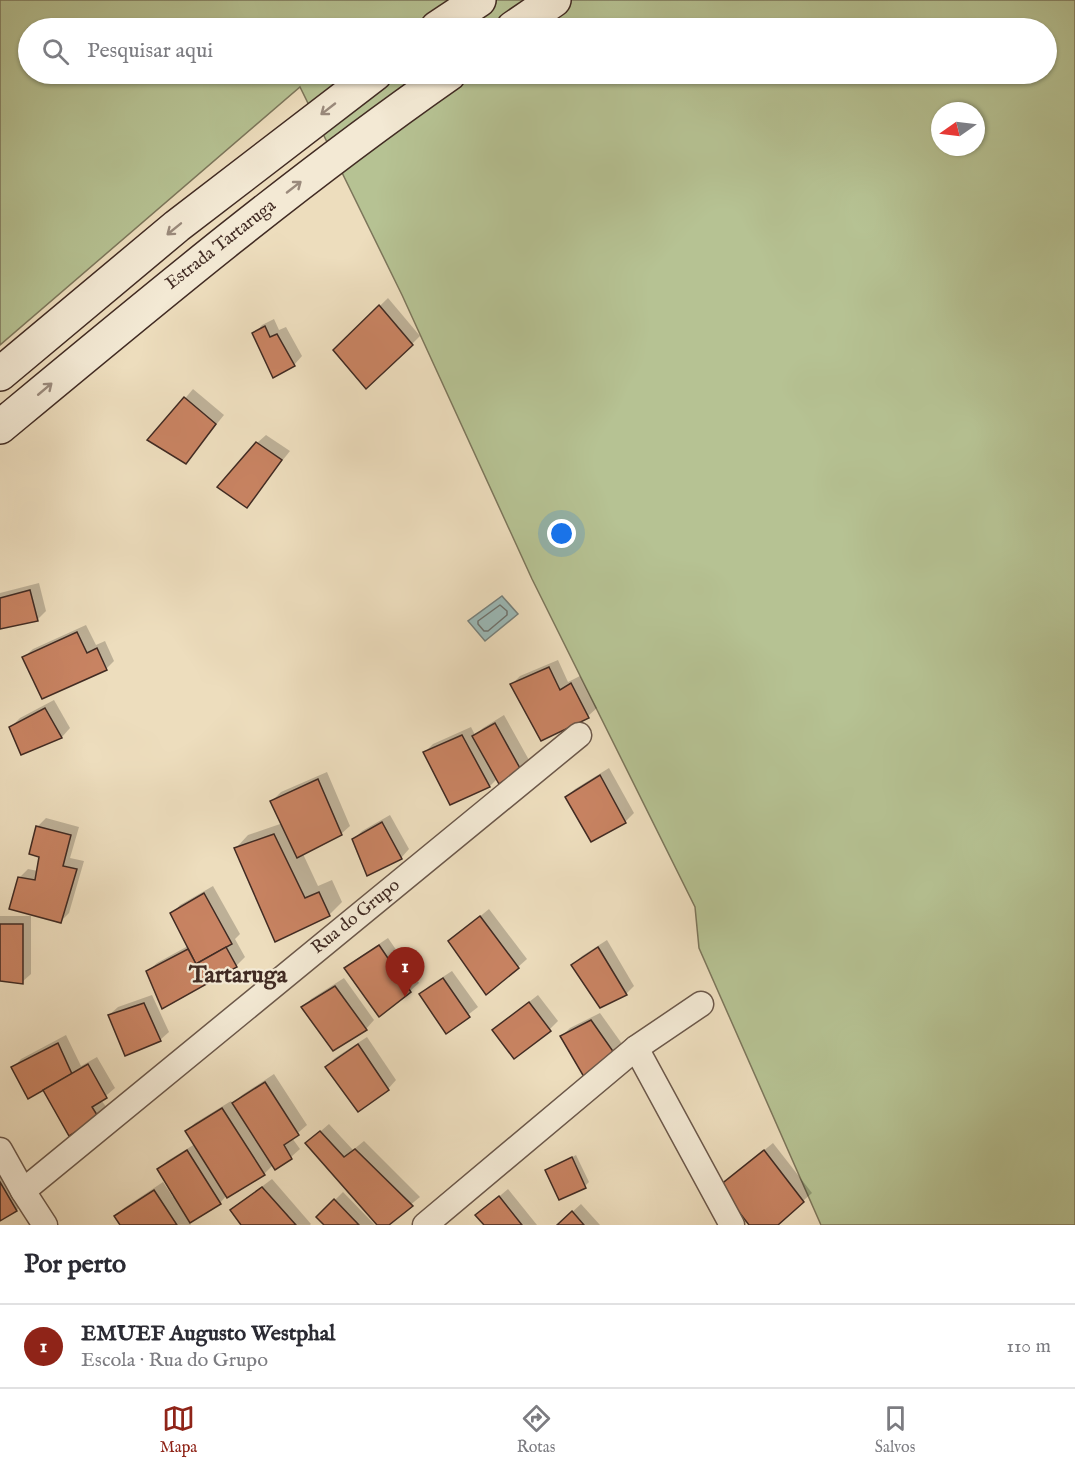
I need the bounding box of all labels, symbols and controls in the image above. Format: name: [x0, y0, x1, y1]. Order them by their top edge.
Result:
search box: [18, 18, 1057, 84]
icon: search: [39, 35, 72, 68]
text: Pesquisar aqui: [87, 37, 213, 65]
north arrow: [931, 102, 985, 156]
one-way arrow: [321, 103, 337, 116]
one-way arrow: [286, 181, 302, 194]
street label: Estrada Tartaruga: [161, 194, 281, 295]
one-way arrow: [166, 222, 182, 235]
one-way arrow: [37, 383, 53, 396]
your location: [547, 519, 576, 548]
street label: Rua do Grupo: [307, 874, 405, 960]
pin: 1: [386, 948, 424, 997]
district label: Tartaruga: [188, 960, 288, 991]
text: Por perto: [24, 1248, 126, 1281]
text: EMUEF Augusto Westphal: [81, 1320, 335, 1348]
text: 1: [40, 1334, 47, 1359]
text: 110 m: [1007, 1334, 1051, 1359]
text: Escola · Rua do Grupo: [81, 1348, 268, 1373]
tab: Mapa: [160, 1402, 197, 1458]
tab: Rotas: [517, 1402, 555, 1458]
tab: Salvos: [875, 1402, 915, 1458]

